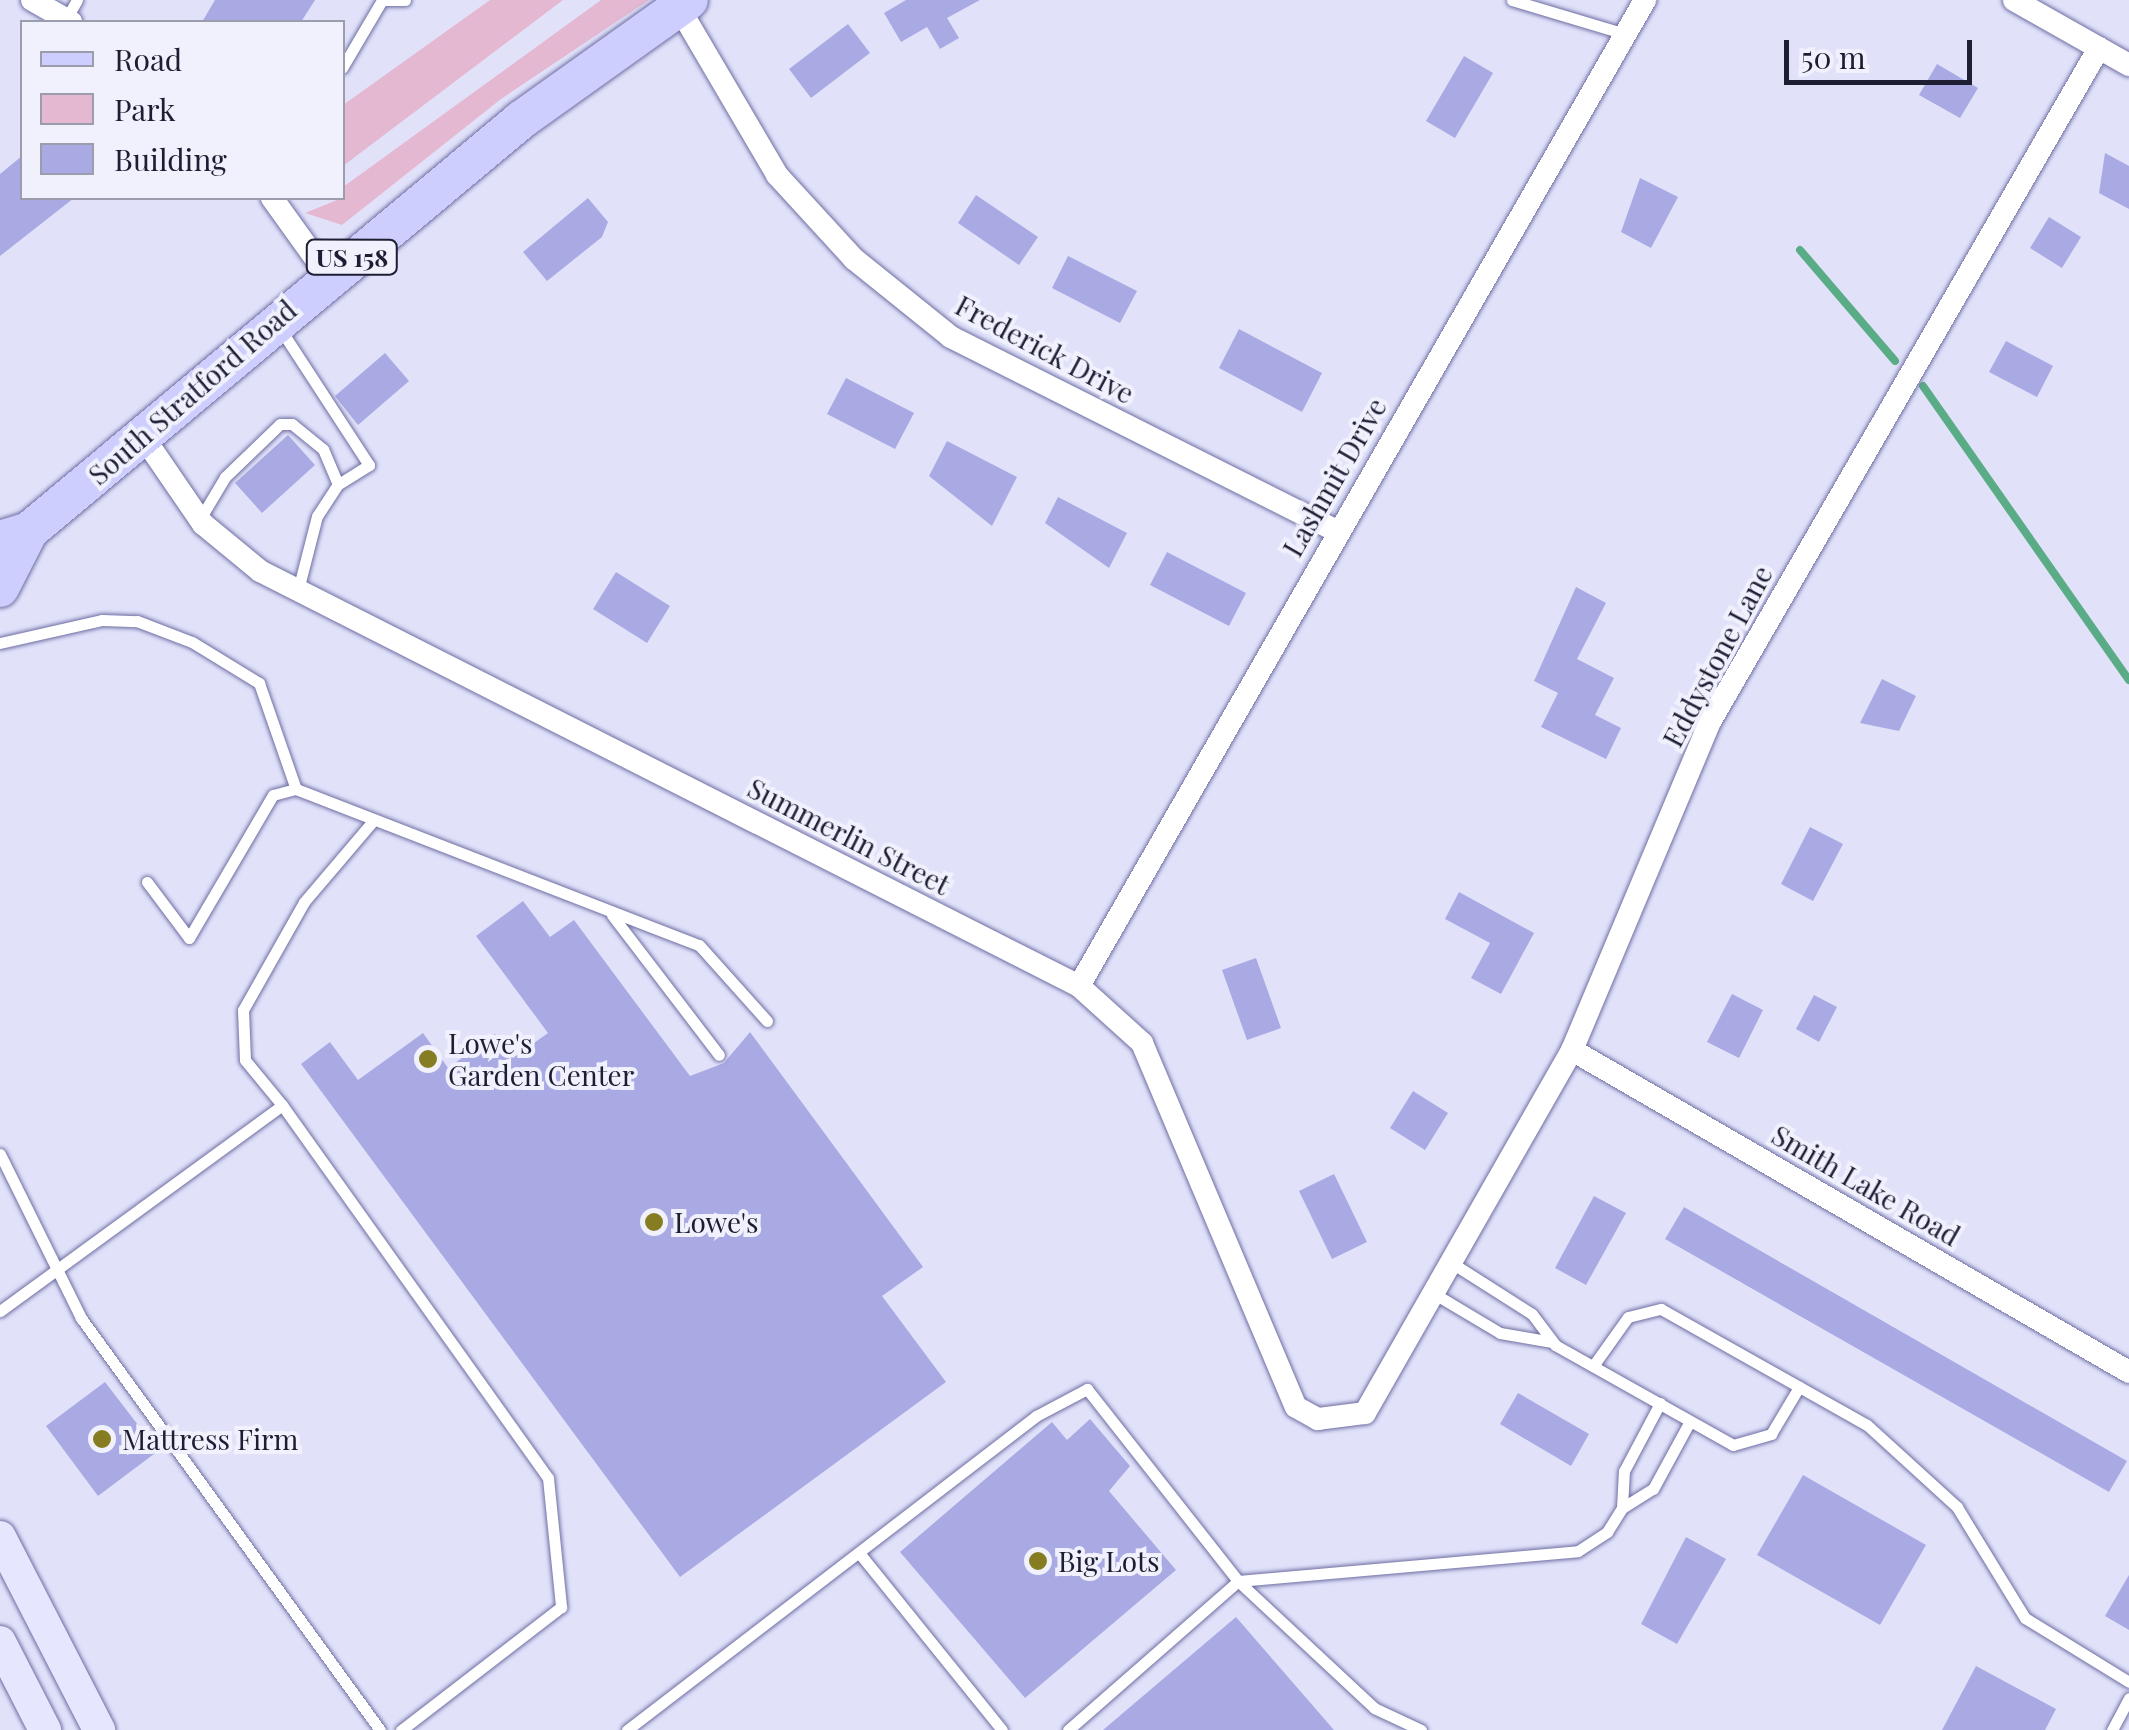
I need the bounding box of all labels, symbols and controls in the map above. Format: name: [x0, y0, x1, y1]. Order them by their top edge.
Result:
legend: [20, 20, 345, 200]
scale bar: [1789, 20, 1976, 82]
text: 50 m: [1801, 37, 1866, 77]
text: Road: [114, 39, 182, 79]
text: Park: [114, 89, 176, 129]
text: Building: [114, 139, 227, 179]
road number: US 158: [304, 237, 400, 277]
street label: Frederick Drive: [950, 288, 1140, 410]
street label: South Stratford Road: [81, 293, 303, 491]
street label: Lashmit Drive: [1275, 392, 1393, 562]
street label: Eddystone Lane: [1655, 560, 1779, 752]
street label: Summerlin Street: [742, 771, 956, 901]
place label: Lowe's Garden Center: [448, 1026, 634, 1092]
marker: Lowe's Garden Center: [417, 1048, 439, 1070]
street label: Smith Lake Road: [1766, 1118, 1966, 1252]
place label: Lowe's: [674, 1205, 759, 1239]
marker: Lowe's: [643, 1211, 665, 1233]
place label: Mattress Firm: [122, 1422, 298, 1456]
marker: Mattress Firm: [91, 1428, 113, 1450]
place label: Big Lots: [1058, 1544, 1159, 1578]
marker: Big Lots: [1027, 1550, 1049, 1572]

